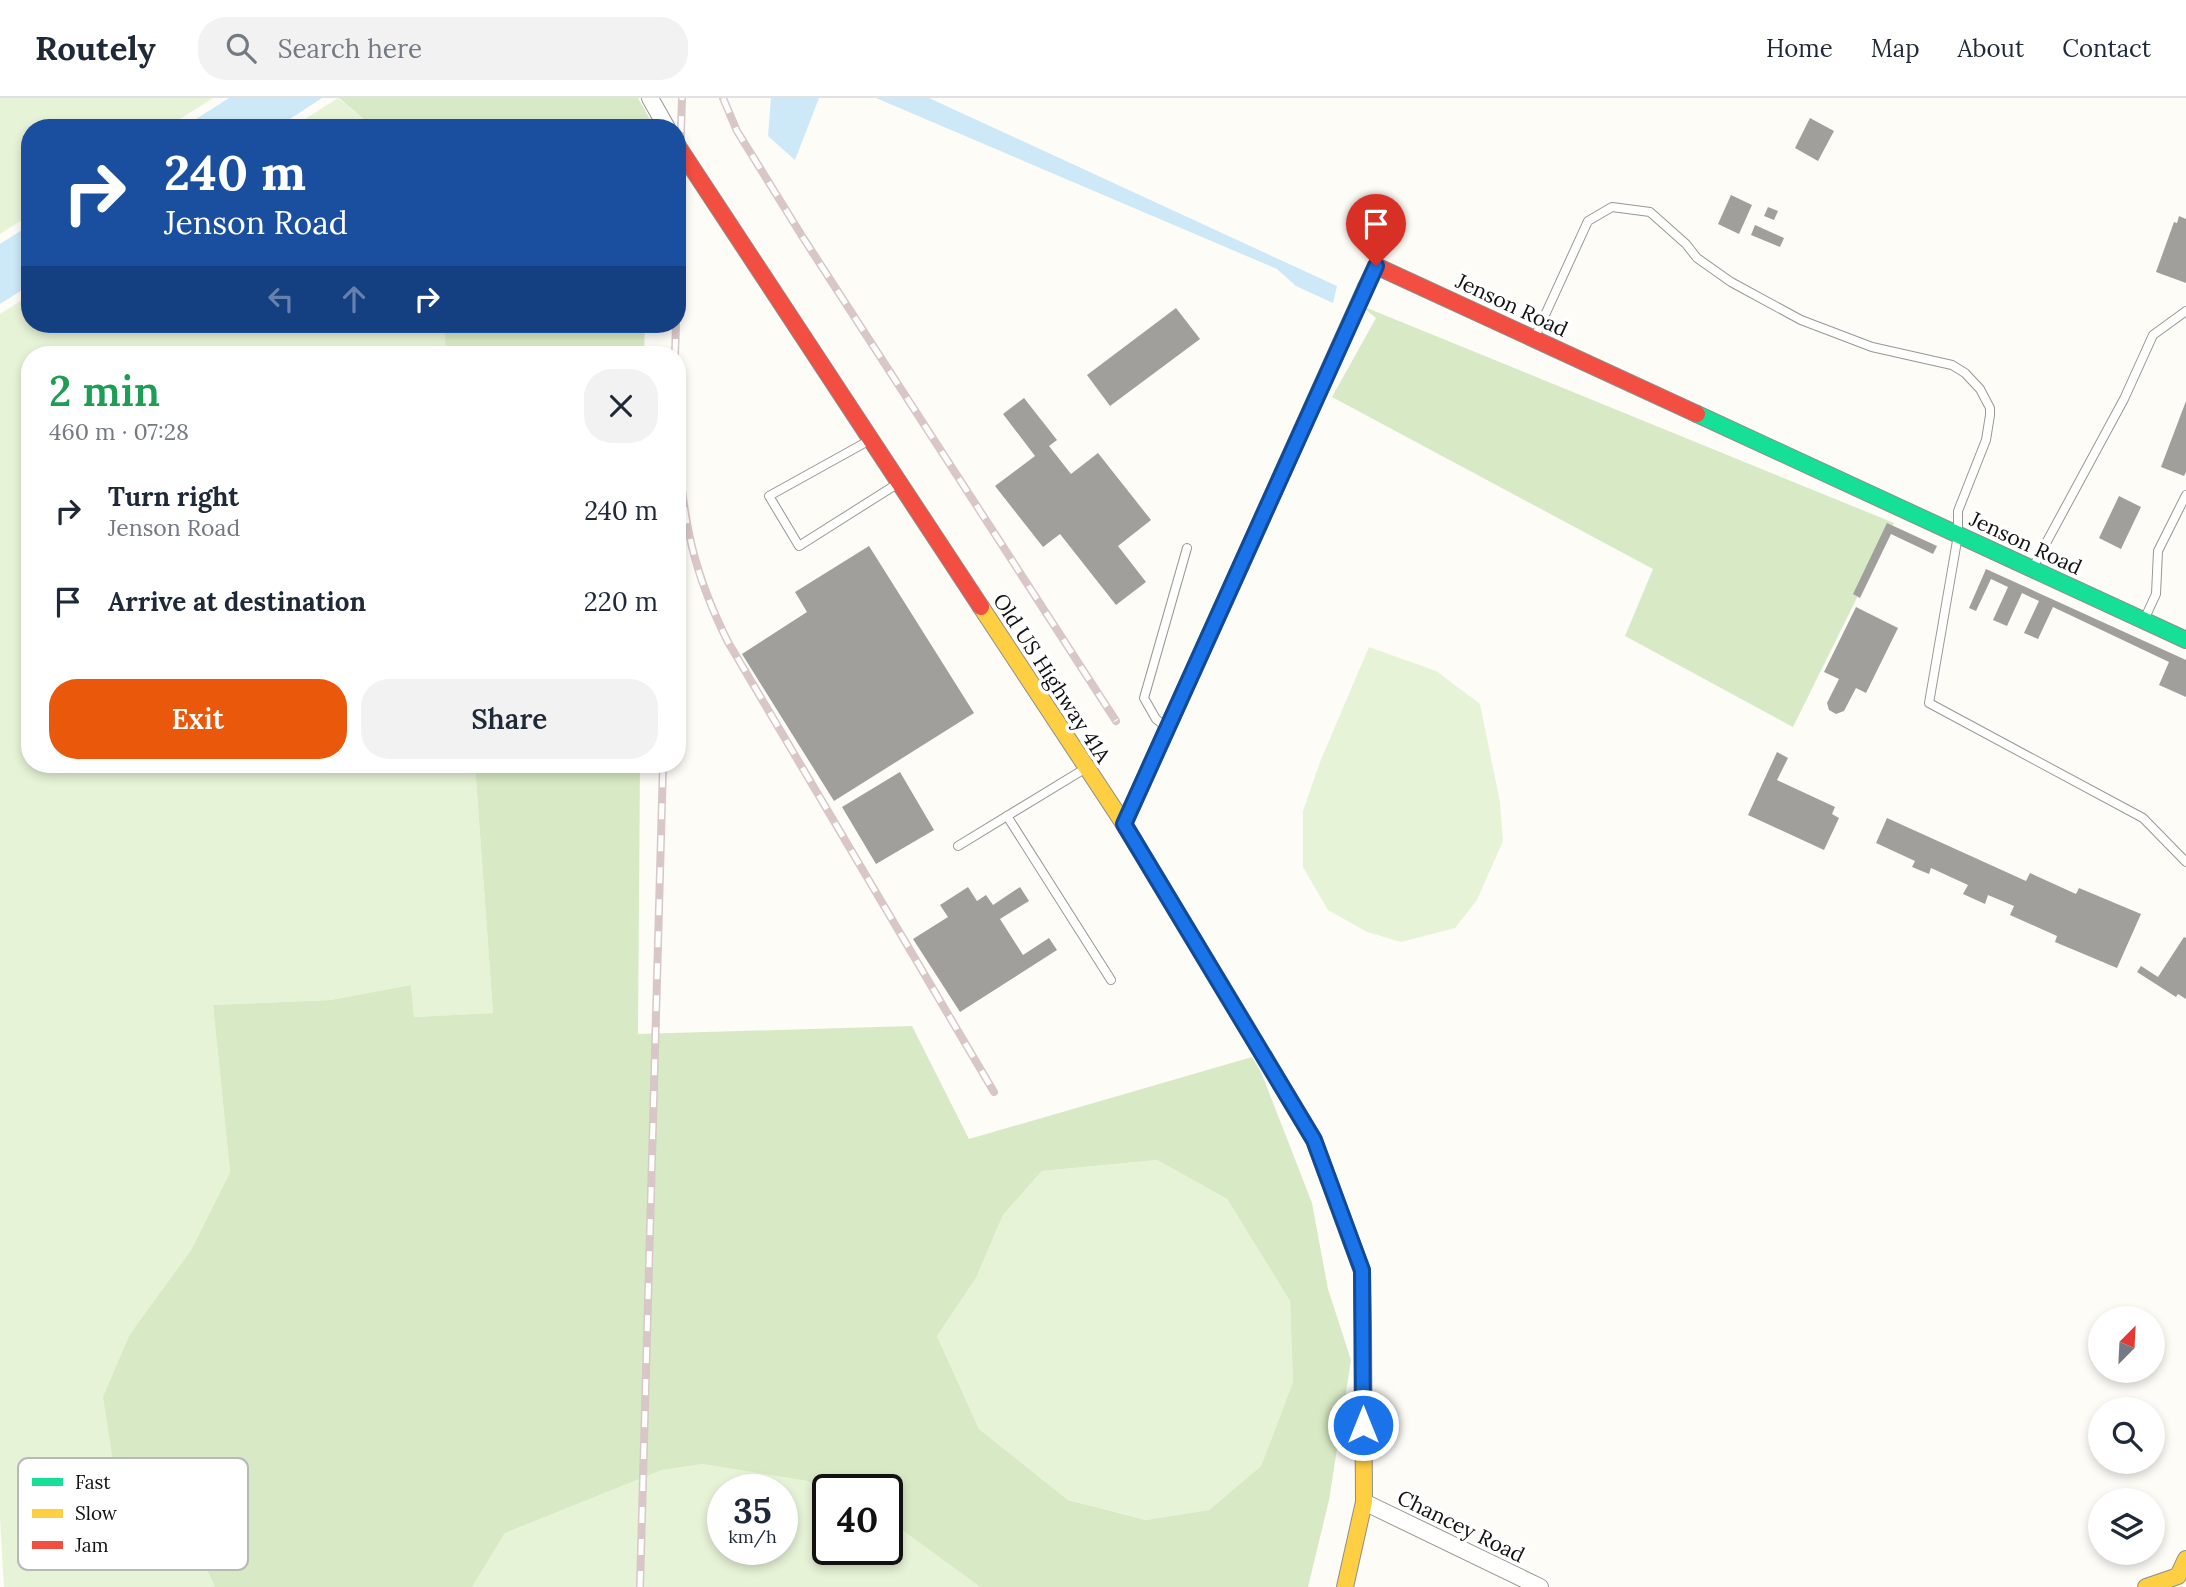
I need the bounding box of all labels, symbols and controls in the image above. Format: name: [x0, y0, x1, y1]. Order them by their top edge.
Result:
search box: [198, 17, 688, 80]
text: Routely: [35, 27, 156, 69]
icon: search: [222, 29, 260, 67]
text: Search here: [278, 32, 422, 65]
text: Home: [1766, 33, 1833, 64]
text: Map: [1871, 33, 1920, 64]
text: About: [1958, 33, 2024, 64]
text: Contact: [2062, 33, 2151, 64]
text: 240 m: [164, 141, 306, 203]
icon: right: [49, 147, 140, 238]
pin: [1346, 194, 1406, 266]
text: Jenson Road: [164, 202, 348, 243]
icon: arrive: [1357, 205, 1395, 243]
street label: Jenson Road: [1451, 267, 1572, 343]
icon: left: [262, 280, 300, 318]
icon: ahead: [335, 280, 373, 318]
icon: right: [408, 280, 446, 318]
text: 2 min: [49, 364, 160, 418]
button: close: [584, 369, 658, 443]
text: 460 m · 07:28: [49, 417, 189, 446]
text: Turn right: [108, 480, 239, 513]
icon: right: [49, 492, 87, 530]
text: 240 m: [584, 494, 658, 527]
street label: Jenson Road: [1965, 505, 2086, 581]
text: Jenson Road: [108, 513, 240, 542]
icon: arrive: [49, 583, 87, 621]
text: Arrive at destination: [108, 585, 366, 618]
text: 220 m: [584, 585, 658, 618]
street label: Old US Highway 41A: [987, 588, 1117, 769]
button: Exit: [49, 679, 347, 759]
button: Share: [361, 679, 658, 759]
north arrow: [2088, 1306, 2165, 1382]
map controls: [2088, 1306, 2165, 1565]
position arrow: [1326, 1388, 1400, 1462]
button: search: [2088, 1397, 2165, 1474]
legend: [18, 1458, 248, 1570]
text: Fast: [75, 1470, 111, 1494]
speed limit sign: 40: [812, 1474, 903, 1565]
street label: Chancey Road: [1393, 1484, 1529, 1568]
text: 35: [733, 1488, 772, 1533]
button: layers: [2088, 1488, 2165, 1565]
text: Slow: [75, 1501, 118, 1525]
text: km/h: [728, 1525, 777, 1548]
text: Jam: [74, 1533, 109, 1557]

